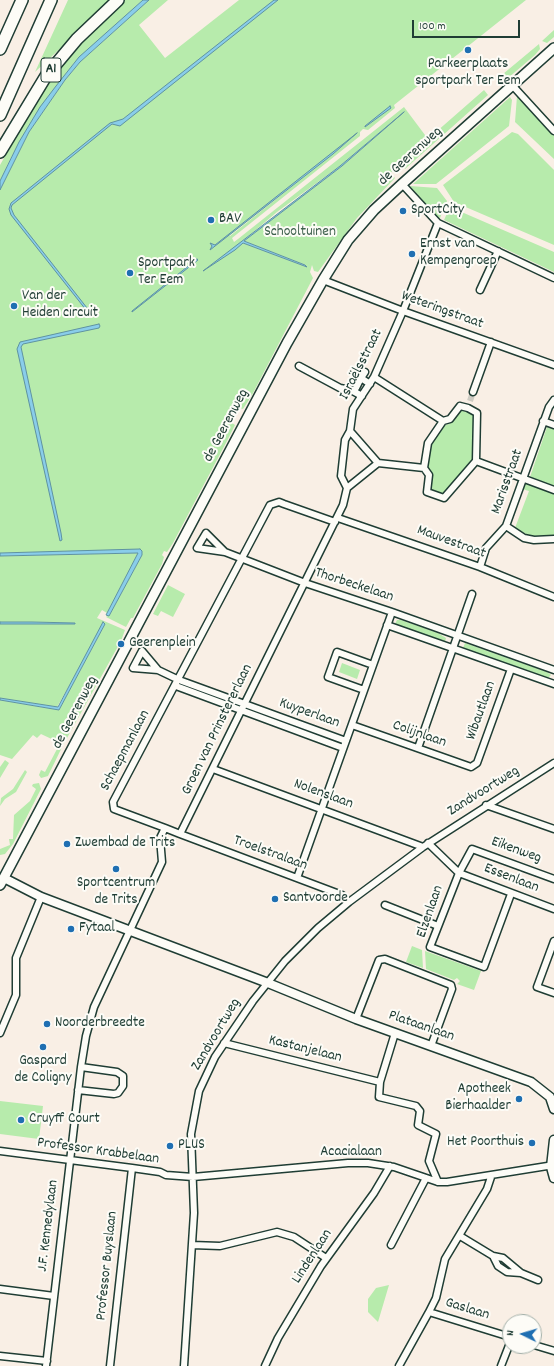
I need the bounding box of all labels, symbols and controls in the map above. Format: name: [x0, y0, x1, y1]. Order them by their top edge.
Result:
scale bar: [414, 12, 522, 38]
text: 100 m: [419, 18, 446, 35]
marker: Parkeerplaats sportpark Ter Eem: [463, 45, 473, 55]
place label: Parkeerplaats sportpark Ter Eem: [415, 56, 521, 91]
road number: A1: [41, 58, 61, 82]
street label: de Geerenweg: [375, 124, 447, 190]
place label: SportCity: [411, 202, 464, 220]
marker: SportCity: [398, 206, 408, 216]
place label: BAV: [219, 211, 242, 229]
marker: BAV: [206, 215, 216, 225]
park label: Schooltuinen: [264, 224, 336, 242]
place label: Ernst van Kempengroep: [420, 236, 497, 271]
marker: Ernst van Kempengroep: [407, 249, 417, 259]
place label: Sportpark Ter Eem: [138, 255, 195, 290]
marker: Sportpark Ter Eem: [125, 268, 135, 278]
place label: Van der Heiden circuit: [22, 288, 98, 323]
street label: Weteringstraat: [398, 288, 486, 334]
marker: Van der Heiden circuit: [9, 301, 19, 311]
street label: Israëlsstraat: [337, 327, 387, 403]
street label: de Geerenweg: [200, 387, 254, 465]
street label: Marisstraat: [488, 447, 528, 517]
street label: Mauvestraat: [414, 522, 488, 564]
street label: Thorbeckelaan: [312, 565, 396, 607]
place label: Geerenplein: [129, 635, 196, 653]
marker: Geerenplein: [116, 639, 126, 649]
street label: Groen van Prinstererlaan: [179, 662, 257, 798]
street label: de Geerenweg: [49, 674, 103, 752]
street label: Wibautlaan: [463, 679, 501, 743]
street label: Kuyperlaan: [276, 695, 342, 733]
street label: Schaepmanlaan: [97, 708, 155, 794]
street label: Colijnlaan: [390, 717, 448, 753]
street label: Zandvoortweg: [445, 763, 523, 821]
street label: Nolenslaan: [291, 776, 355, 814]
street label: Troelstralaan: [231, 832, 309, 876]
street label: Eikenweg: [488, 834, 544, 868]
place label: Zwembad de Trits: [75, 835, 175, 853]
marker: Zwembad de Trits: [62, 839, 72, 849]
street label: Essenlaan: [481, 860, 541, 898]
marker: Sportcentrum de Trits: [111, 864, 121, 874]
place label: Sportcentrum de Trits: [77, 875, 155, 910]
street label: Elzenlaan: [414, 883, 448, 941]
place label: Santvoorde: [283, 890, 348, 908]
marker: Santvoorde: [270, 894, 280, 904]
place label: Fytaal: [79, 920, 115, 938]
marker: Fytaal: [66, 924, 76, 934]
street label: Zandvoortweg: [188, 996, 246, 1074]
street label: Plataanlaan: [386, 1007, 456, 1047]
place label: Noorderbreedte: [55, 1015, 145, 1033]
marker: Noorderbreedte: [42, 1019, 52, 1029]
street label: Kastanjelaan: [266, 1032, 344, 1068]
marker: Gaspard de Coligny: [38, 1042, 48, 1052]
place label: Gaspard de Coligny: [14, 1053, 72, 1088]
place label: Apotheek Bierhaalder: [445, 1081, 511, 1116]
marker: Apotheek Bierhaalder: [514, 1094, 524, 1104]
place label: Cruyff Court: [29, 1111, 100, 1129]
marker: Cruyff Court: [16, 1115, 26, 1125]
place label: Het Poorthuis: [447, 1134, 524, 1152]
street label: Professor Krabbelaan: [36, 1135, 160, 1169]
place label: PLUS: [178, 1137, 205, 1155]
marker: Het Poorthuis: [527, 1138, 537, 1148]
marker: PLUS: [165, 1141, 175, 1151]
street label: Acacialaan: [320, 1144, 382, 1162]
street label: J.F. Kennedylaan: [34, 1179, 64, 1273]
street label: Professor Buyslaan: [93, 1210, 123, 1322]
street label: Lindenlaan: [289, 1227, 337, 1287]
street label: Gaslaan: [443, 1295, 491, 1325]
north arrow: [502, 1314, 542, 1354]
text: N: [503, 1330, 519, 1336]

